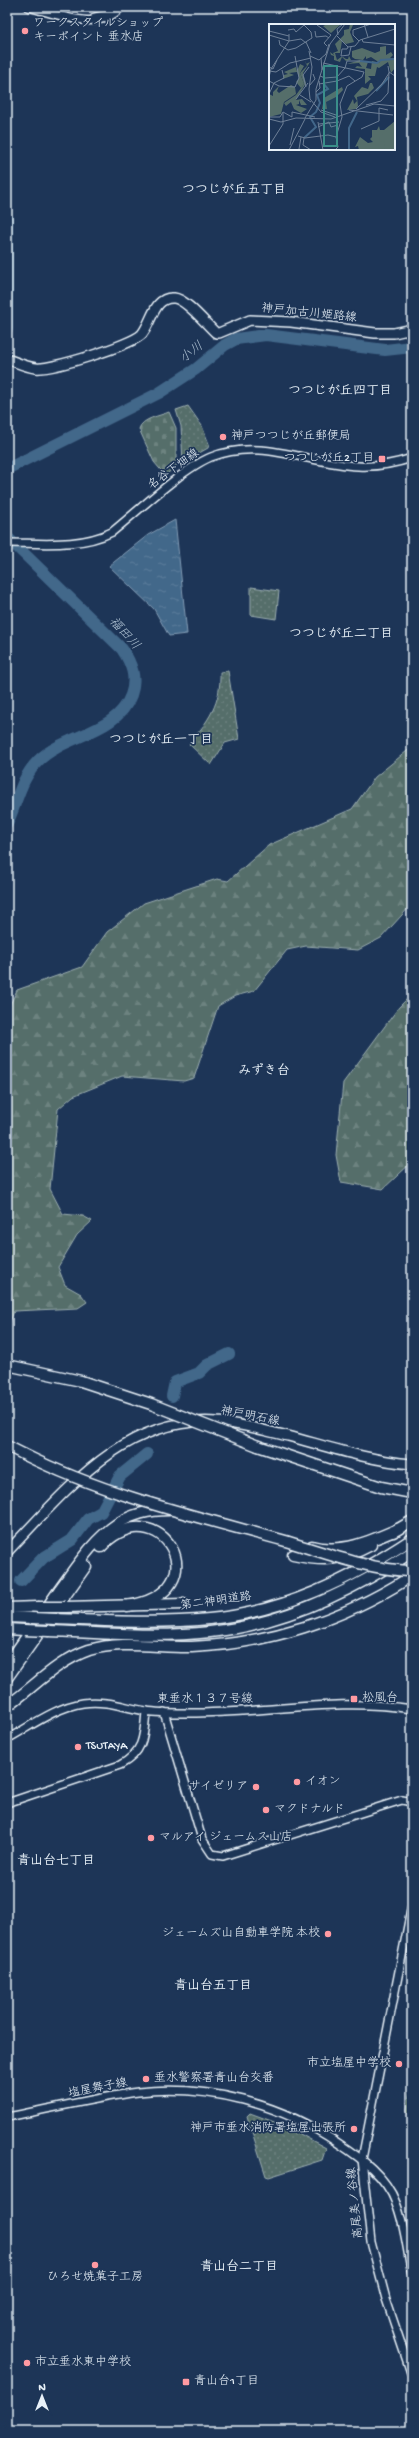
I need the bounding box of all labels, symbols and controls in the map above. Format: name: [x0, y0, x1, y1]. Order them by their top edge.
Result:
place label: ワークスタイルショップ キーポイント 垂水店: [33, 16, 163, 45]
inset map: [269, 24, 395, 150]
marker: ワークスタイルショップ キーポイント 垂水店: [20, 26, 30, 36]
district label: つつじが丘五丁目: [182, 183, 286, 198]
street label: 神戸加古川姫路線: [261, 301, 358, 326]
water label: 小川: [177, 338, 207, 367]
district label: つつじが丘四丁目: [288, 384, 392, 399]
place label: 神戸つつじが丘郵便局: [231, 429, 351, 444]
marker: 神戸つつじが丘郵便局: [218, 432, 228, 442]
street label: 名谷下畑線: [145, 446, 202, 493]
place label: つつじが丘2丁目: [284, 452, 374, 466]
marker: つつじが丘2丁目: [377, 454, 387, 464]
water label: 福田川: [105, 614, 143, 654]
district label: つつじが丘二丁目: [289, 627, 393, 642]
district label: つつじが丘一丁目: [109, 733, 213, 748]
district label: みずき台: [238, 1063, 290, 1079]
street label: 神戸明石線: [219, 1403, 281, 1430]
street label: 第二神明道路: [179, 1589, 253, 1614]
place label: 松風台: [362, 1691, 398, 1706]
street label: 東垂水１３７号線: [157, 1692, 253, 1707]
marker: 松風台: [349, 1694, 359, 1704]
place label: TSUTAYA: [85, 1740, 128, 1754]
marker: TSUTAYA: [73, 1742, 83, 1752]
place label: イオン: [305, 1775, 341, 1789]
marker: イオン: [292, 1777, 302, 1787]
place label: サイゼリア: [189, 1780, 248, 1794]
marker: サイゼリア: [251, 1782, 261, 1792]
place label: マクドナルド: [274, 1803, 345, 1817]
marker: マクドナルド: [261, 1805, 271, 1815]
place label: マルアイ ジェームス山店: [159, 1830, 292, 1845]
marker: マルアイ ジェームス山店: [146, 1833, 156, 1843]
district label: 青山台七丁目: [17, 1853, 95, 1869]
place label: ジェームズ山自動車学院 本校: [162, 1926, 320, 1941]
marker: ジェームズ山自動車学院 本校: [323, 1929, 333, 1939]
district label: 青山台五丁目: [174, 1978, 252, 1994]
place label: 市立塩屋中学校: [307, 2056, 391, 2071]
marker: 市立塩屋中学校: [394, 2059, 404, 2069]
place label: 垂水警察署青山台交番: [154, 2071, 274, 2086]
marker: 垂水警察署青山台交番: [141, 2074, 151, 2084]
street label: 塩屋舞子線: [67, 2075, 129, 2102]
place label: 神戸市垂水消防署塩屋出張所: [190, 2121, 346, 2136]
marker: 神戸市垂水消防署塩屋出張所: [349, 2124, 359, 2134]
street label: 高尾美ノ谷線: [344, 2166, 367, 2240]
district label: 青山台二丁目: [200, 2259, 278, 2275]
marker: ひろせ焼菓子工房: [90, 2260, 100, 2270]
place label: ひろせ焼菓子工房: [47, 2270, 143, 2285]
place label: 市立垂水東中学校: [35, 2355, 131, 2370]
marker: 市立垂水東中学校: [22, 2358, 32, 2368]
place label: 青山台1丁目: [194, 2374, 259, 2389]
north arrow: [22, 2376, 62, 2416]
marker: 青山台1丁目: [181, 2377, 191, 2387]
text: N: [38, 2382, 46, 2394]

